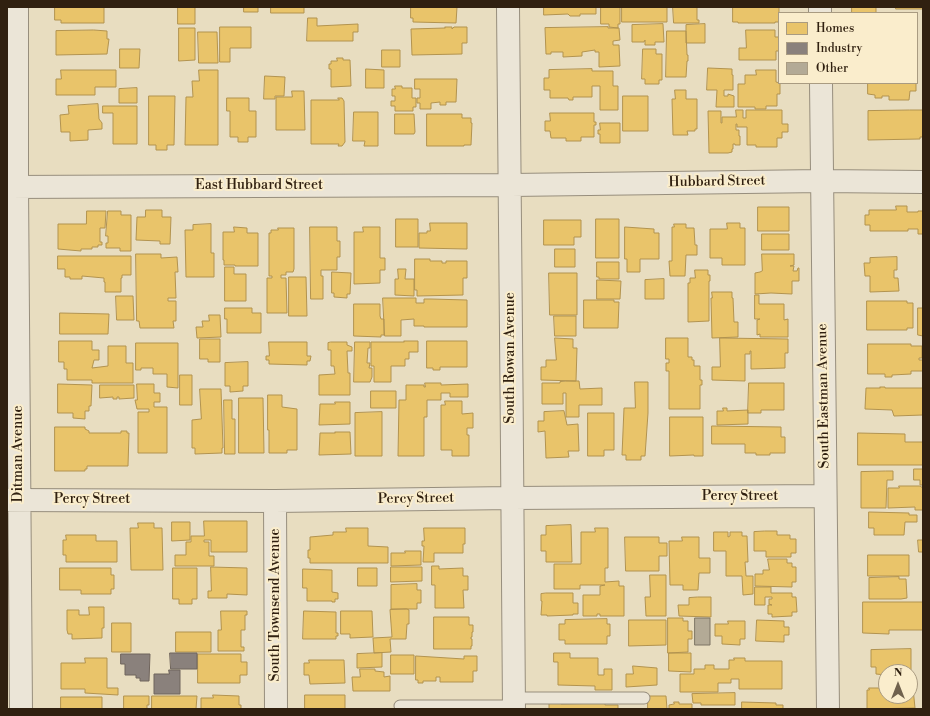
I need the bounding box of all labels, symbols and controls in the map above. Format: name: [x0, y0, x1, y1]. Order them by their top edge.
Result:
legend: [778, 12, 918, 84]
text: Homes: [816, 21, 854, 36]
text: Industry: [816, 41, 862, 56]
text: Other: [816, 61, 848, 76]
street label: Hubbard Street: [668, 173, 766, 191]
street label: East Hubbard Street: [195, 178, 323, 194]
street label: South Rowan Avenue: [503, 292, 519, 424]
street label: South Eastman Avenue: [814, 323, 834, 469]
street label: Ditman Avenue: [11, 405, 27, 503]
street label: Percy Street: [702, 489, 778, 505]
street label: Percy Street: [378, 490, 454, 508]
street label: Percy Street: [54, 492, 130, 508]
street label: South Townsend Avenue: [268, 529, 284, 681]
north arrow: [878, 664, 918, 704]
text: N: [894, 666, 902, 680]

